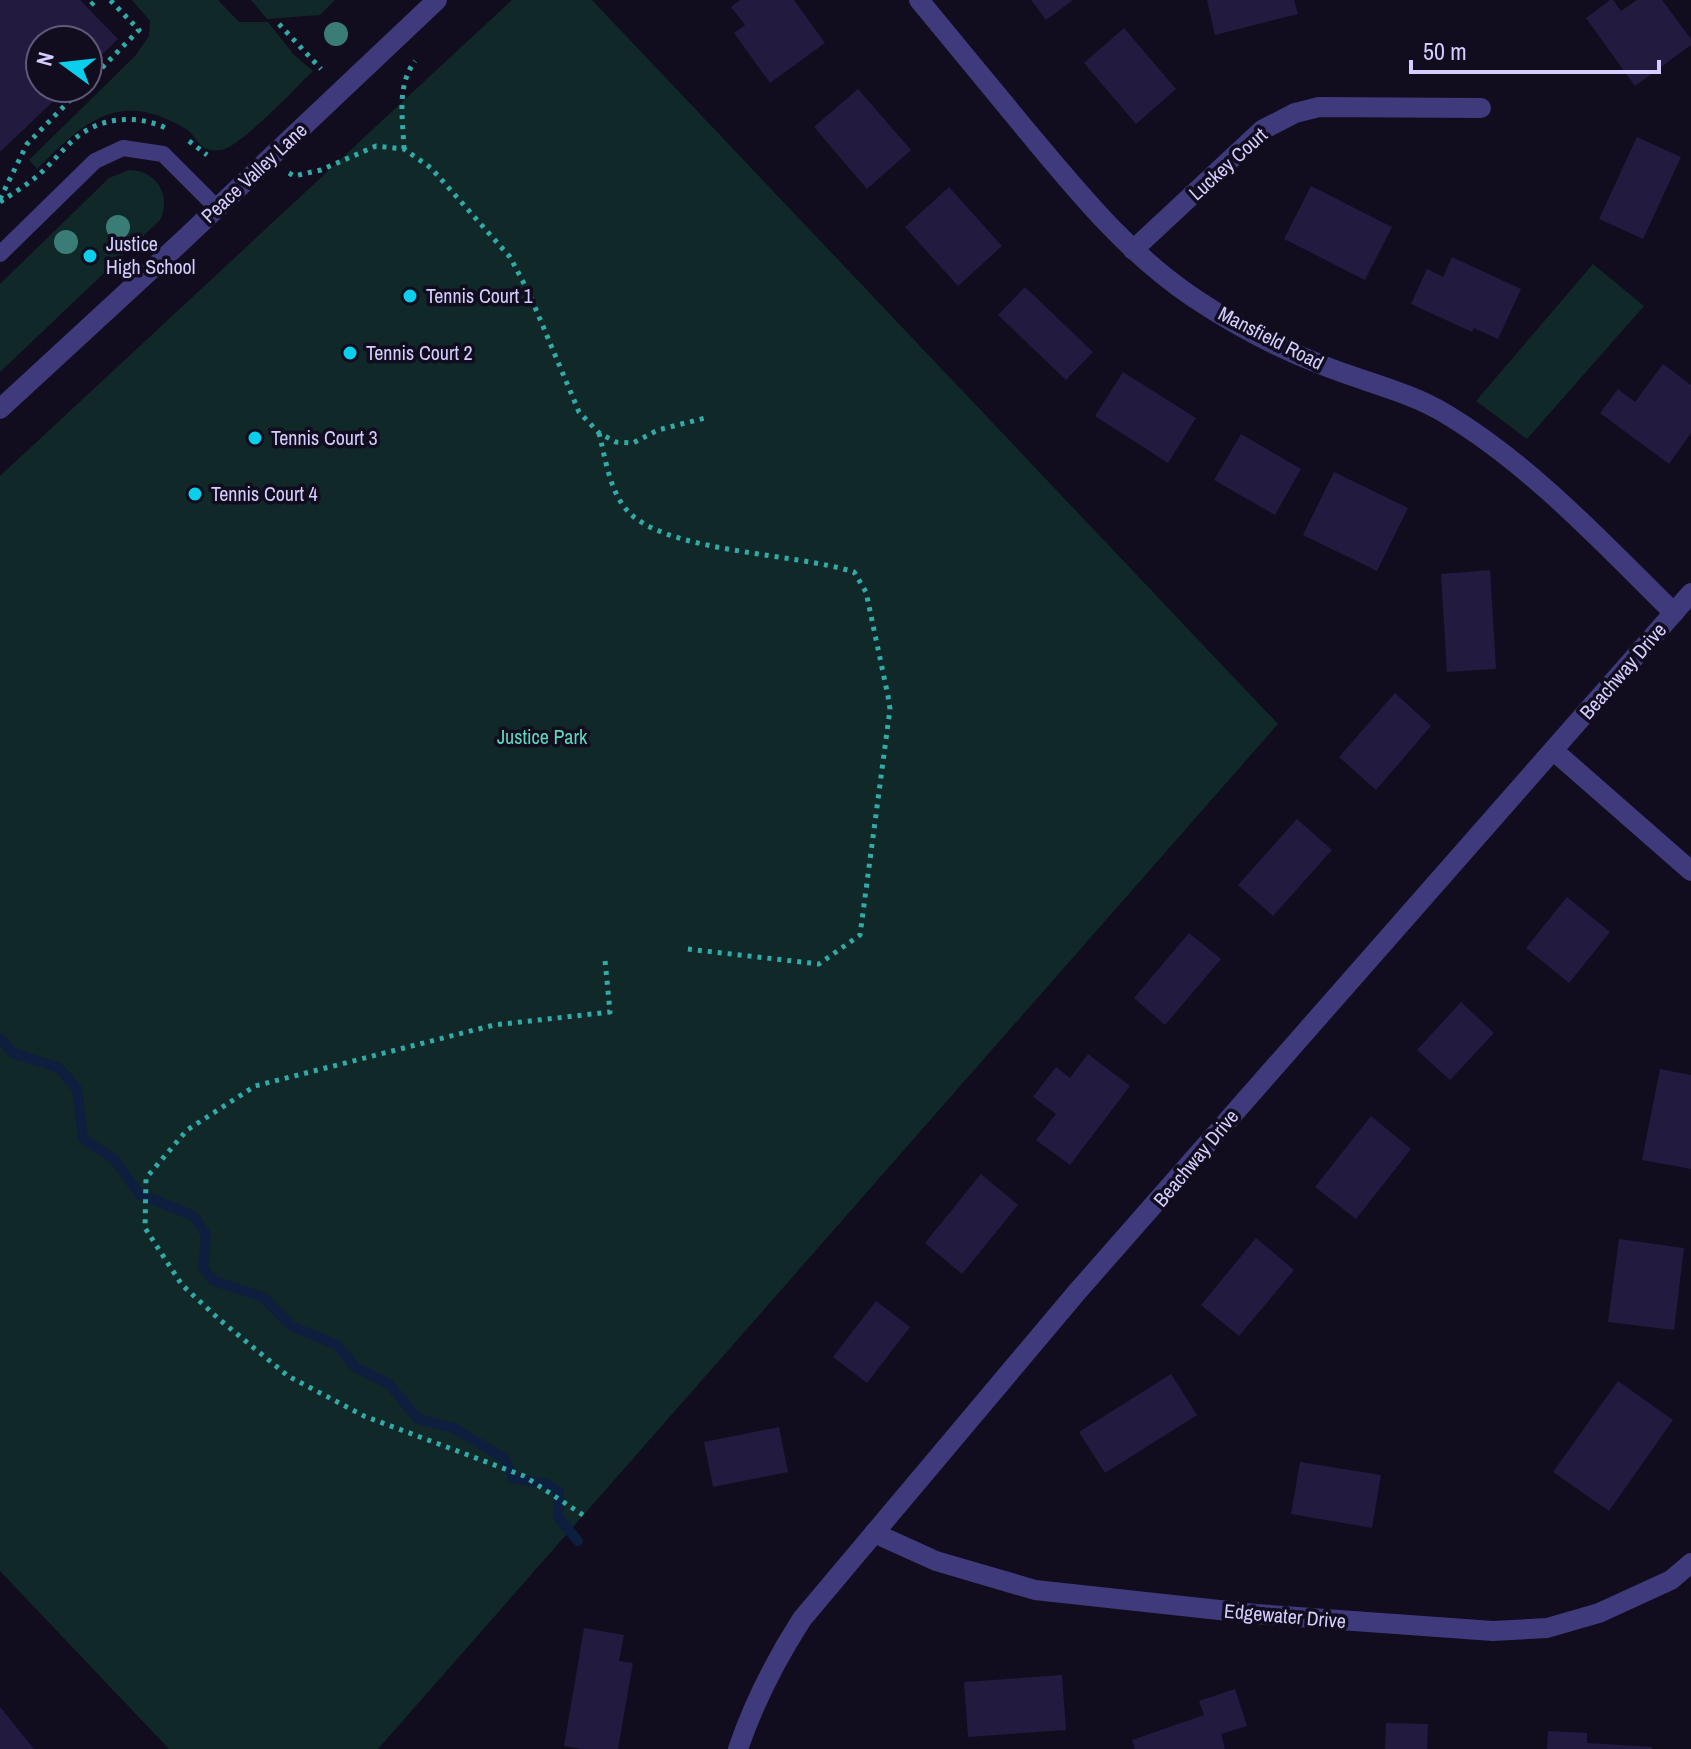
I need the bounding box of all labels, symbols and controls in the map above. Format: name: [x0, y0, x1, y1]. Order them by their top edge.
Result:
north arrow: [24, 24, 104, 104]
scale bar: [1411, 24, 1659, 74]
text: 50 m: [1423, 35, 1467, 67]
text: N: [29, 49, 61, 69]
street label: Peace Valley Lane: [195, 117, 312, 229]
street label: Luckey Court: [1183, 121, 1273, 206]
place label: Justice High School: [106, 230, 195, 280]
marker: Justice High School: [81, 247, 99, 265]
place label: Tennis Court 1: [426, 282, 533, 309]
marker: Tennis Court 1: [401, 287, 419, 305]
street label: Mansfield Road: [1214, 299, 1329, 376]
place label: Tennis Court 2: [366, 339, 473, 366]
marker: Tennis Court 2: [341, 344, 359, 362]
place label: Tennis Court 3: [271, 424, 378, 451]
marker: Tennis Court 3: [246, 429, 264, 447]
place label: Tennis Court 4: [211, 480, 318, 507]
marker: Tennis Court 4: [186, 485, 204, 503]
street label: Beachway Drive: [1573, 617, 1672, 725]
park label: Justice Park: [497, 723, 588, 750]
street label: Beachway Drive: [1147, 1103, 1244, 1212]
street label: Edgewater Drive: [1223, 1597, 1347, 1634]

